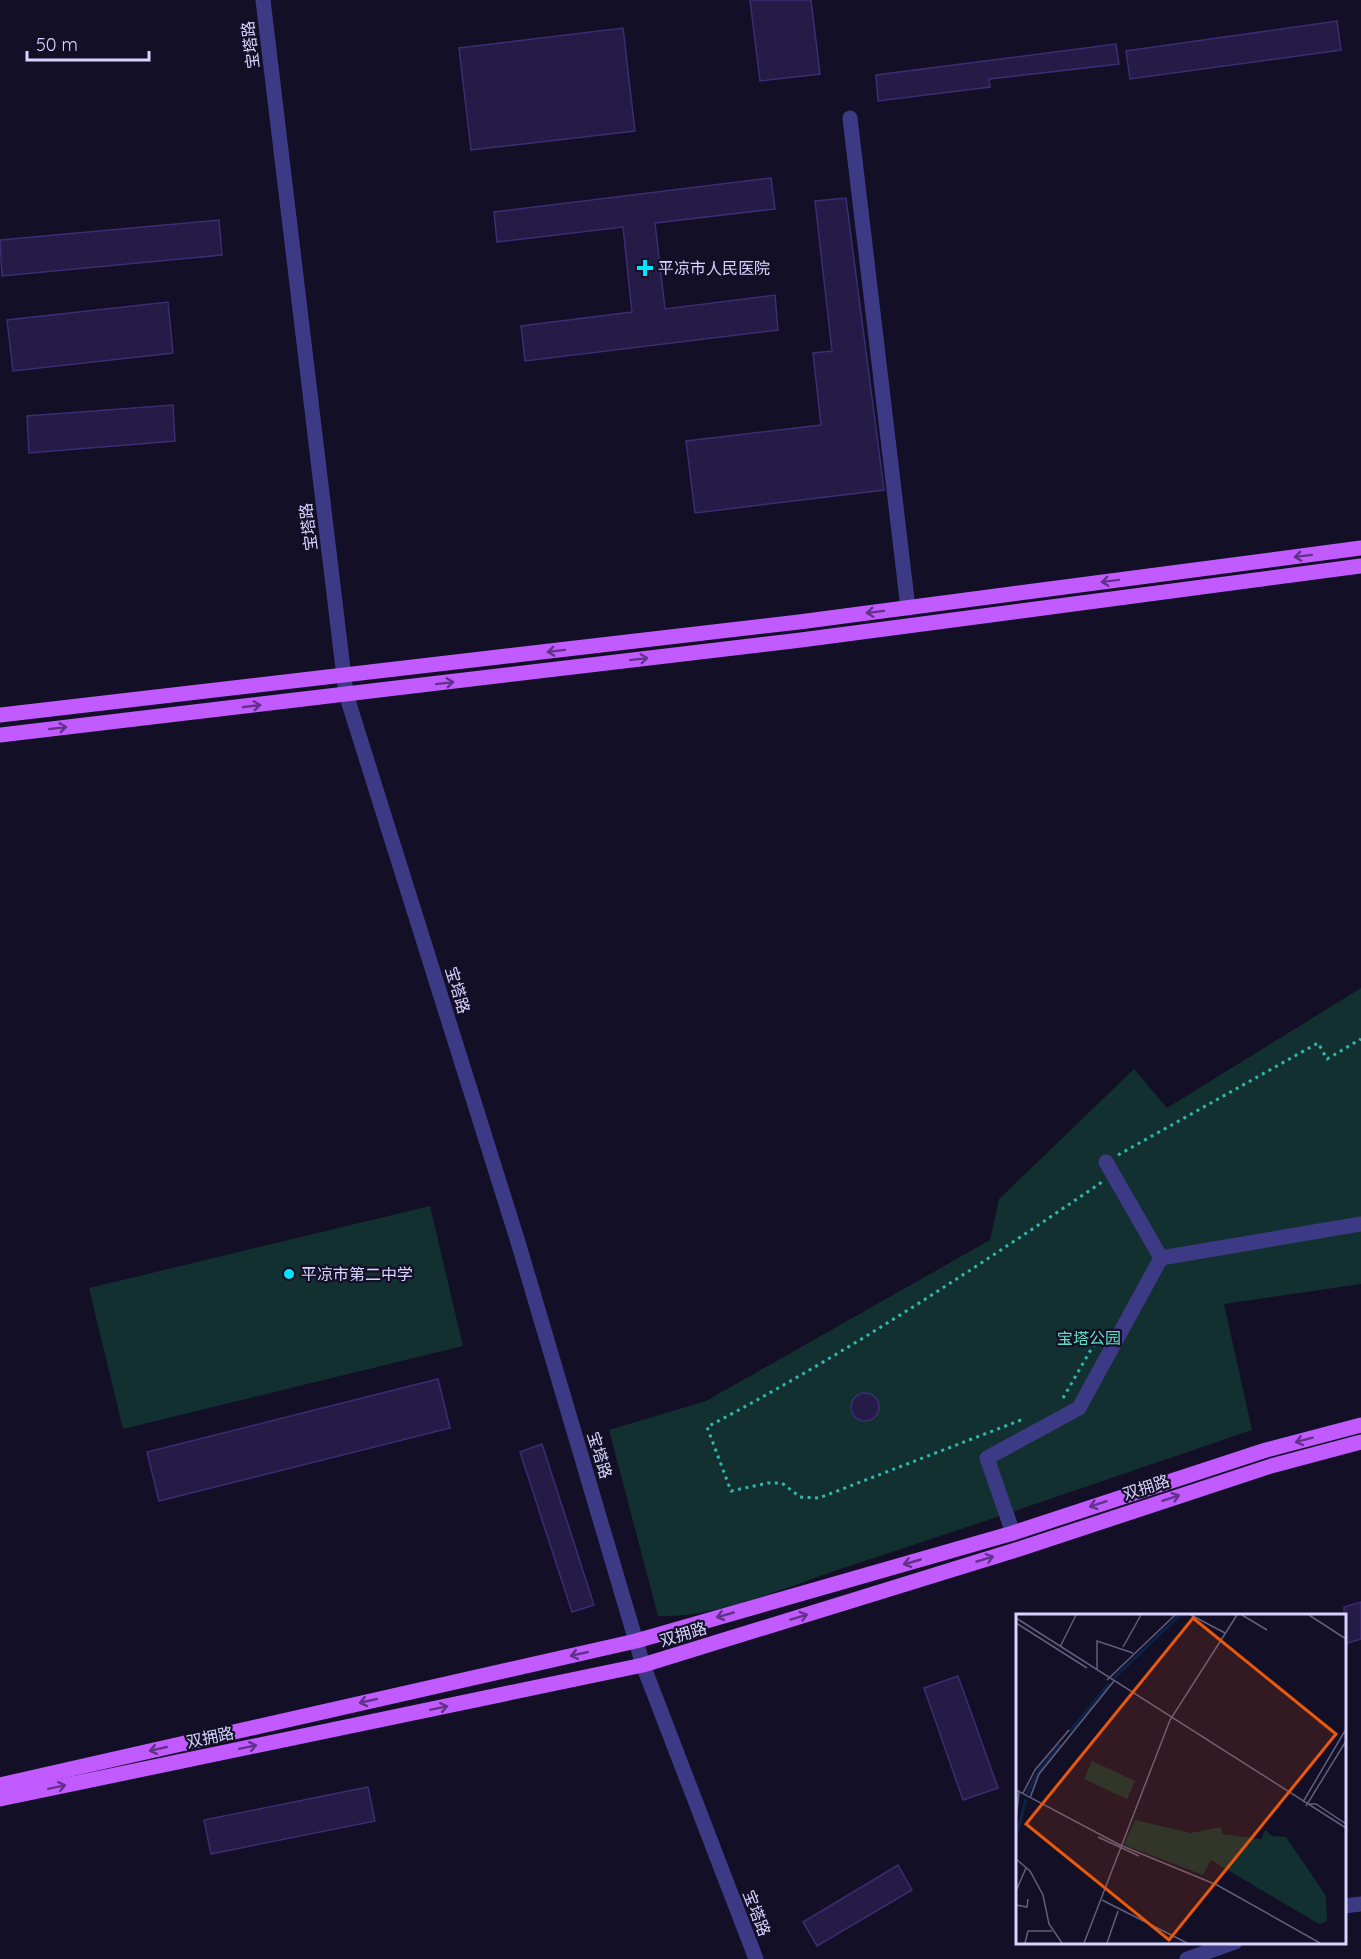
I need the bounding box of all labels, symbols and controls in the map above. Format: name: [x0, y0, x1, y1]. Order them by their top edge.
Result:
street label: 宝塔路: [237, 20, 263, 70]
scale bar: [27, 24, 148, 62]
text: 50 m: [36, 33, 78, 56]
place label: 平凉市人民医院: [658, 258, 770, 278]
marker: 平凉市人民医院: [636, 259, 654, 277]
street label: 宝塔路: [295, 502, 321, 552]
one-way arrow: [1294, 550, 1313, 561]
one-way arrow: [1100, 576, 1120, 587]
one-way arrow: [865, 607, 885, 618]
one-way arrow: [547, 646, 566, 657]
one-way arrow: [629, 653, 648, 664]
one-way arrow: [435, 677, 455, 688]
one-way arrow: [241, 700, 261, 711]
one-way arrow: [48, 723, 68, 734]
street label: 宝塔路: [441, 964, 475, 1016]
place label: 平凉市第二中学: [301, 1264, 413, 1284]
marker: 平凉市第二中学: [282, 1267, 296, 1281]
park label: 宝塔公园: [1057, 1328, 1121, 1348]
street label: 宝塔路: [583, 1429, 617, 1481]
one-way arrow: [1295, 1434, 1314, 1446]
street label: 双拥路: [1120, 1470, 1172, 1504]
one-way arrow: [1161, 1492, 1180, 1503]
one-way arrow: [1089, 1499, 1108, 1510]
one-way arrow: [975, 1553, 994, 1564]
one-way arrow: [903, 1556, 922, 1568]
one-way arrow: [715, 1610, 734, 1621]
one-way arrow: [789, 1611, 808, 1622]
inset map: [1016, 1614, 1346, 1944]
street label: 双拥路: [657, 1617, 709, 1651]
one-way arrow: [570, 1648, 589, 1660]
one-way arrow: [359, 1696, 378, 1708]
one-way arrow: [429, 1702, 448, 1713]
street label: 双拥路: [184, 1722, 236, 1752]
one-way arrow: [238, 1741, 257, 1753]
one-way arrow: [148, 1744, 168, 1755]
one-way arrow: [47, 1781, 67, 1792]
street label: 宝塔路: [739, 1887, 775, 1939]

